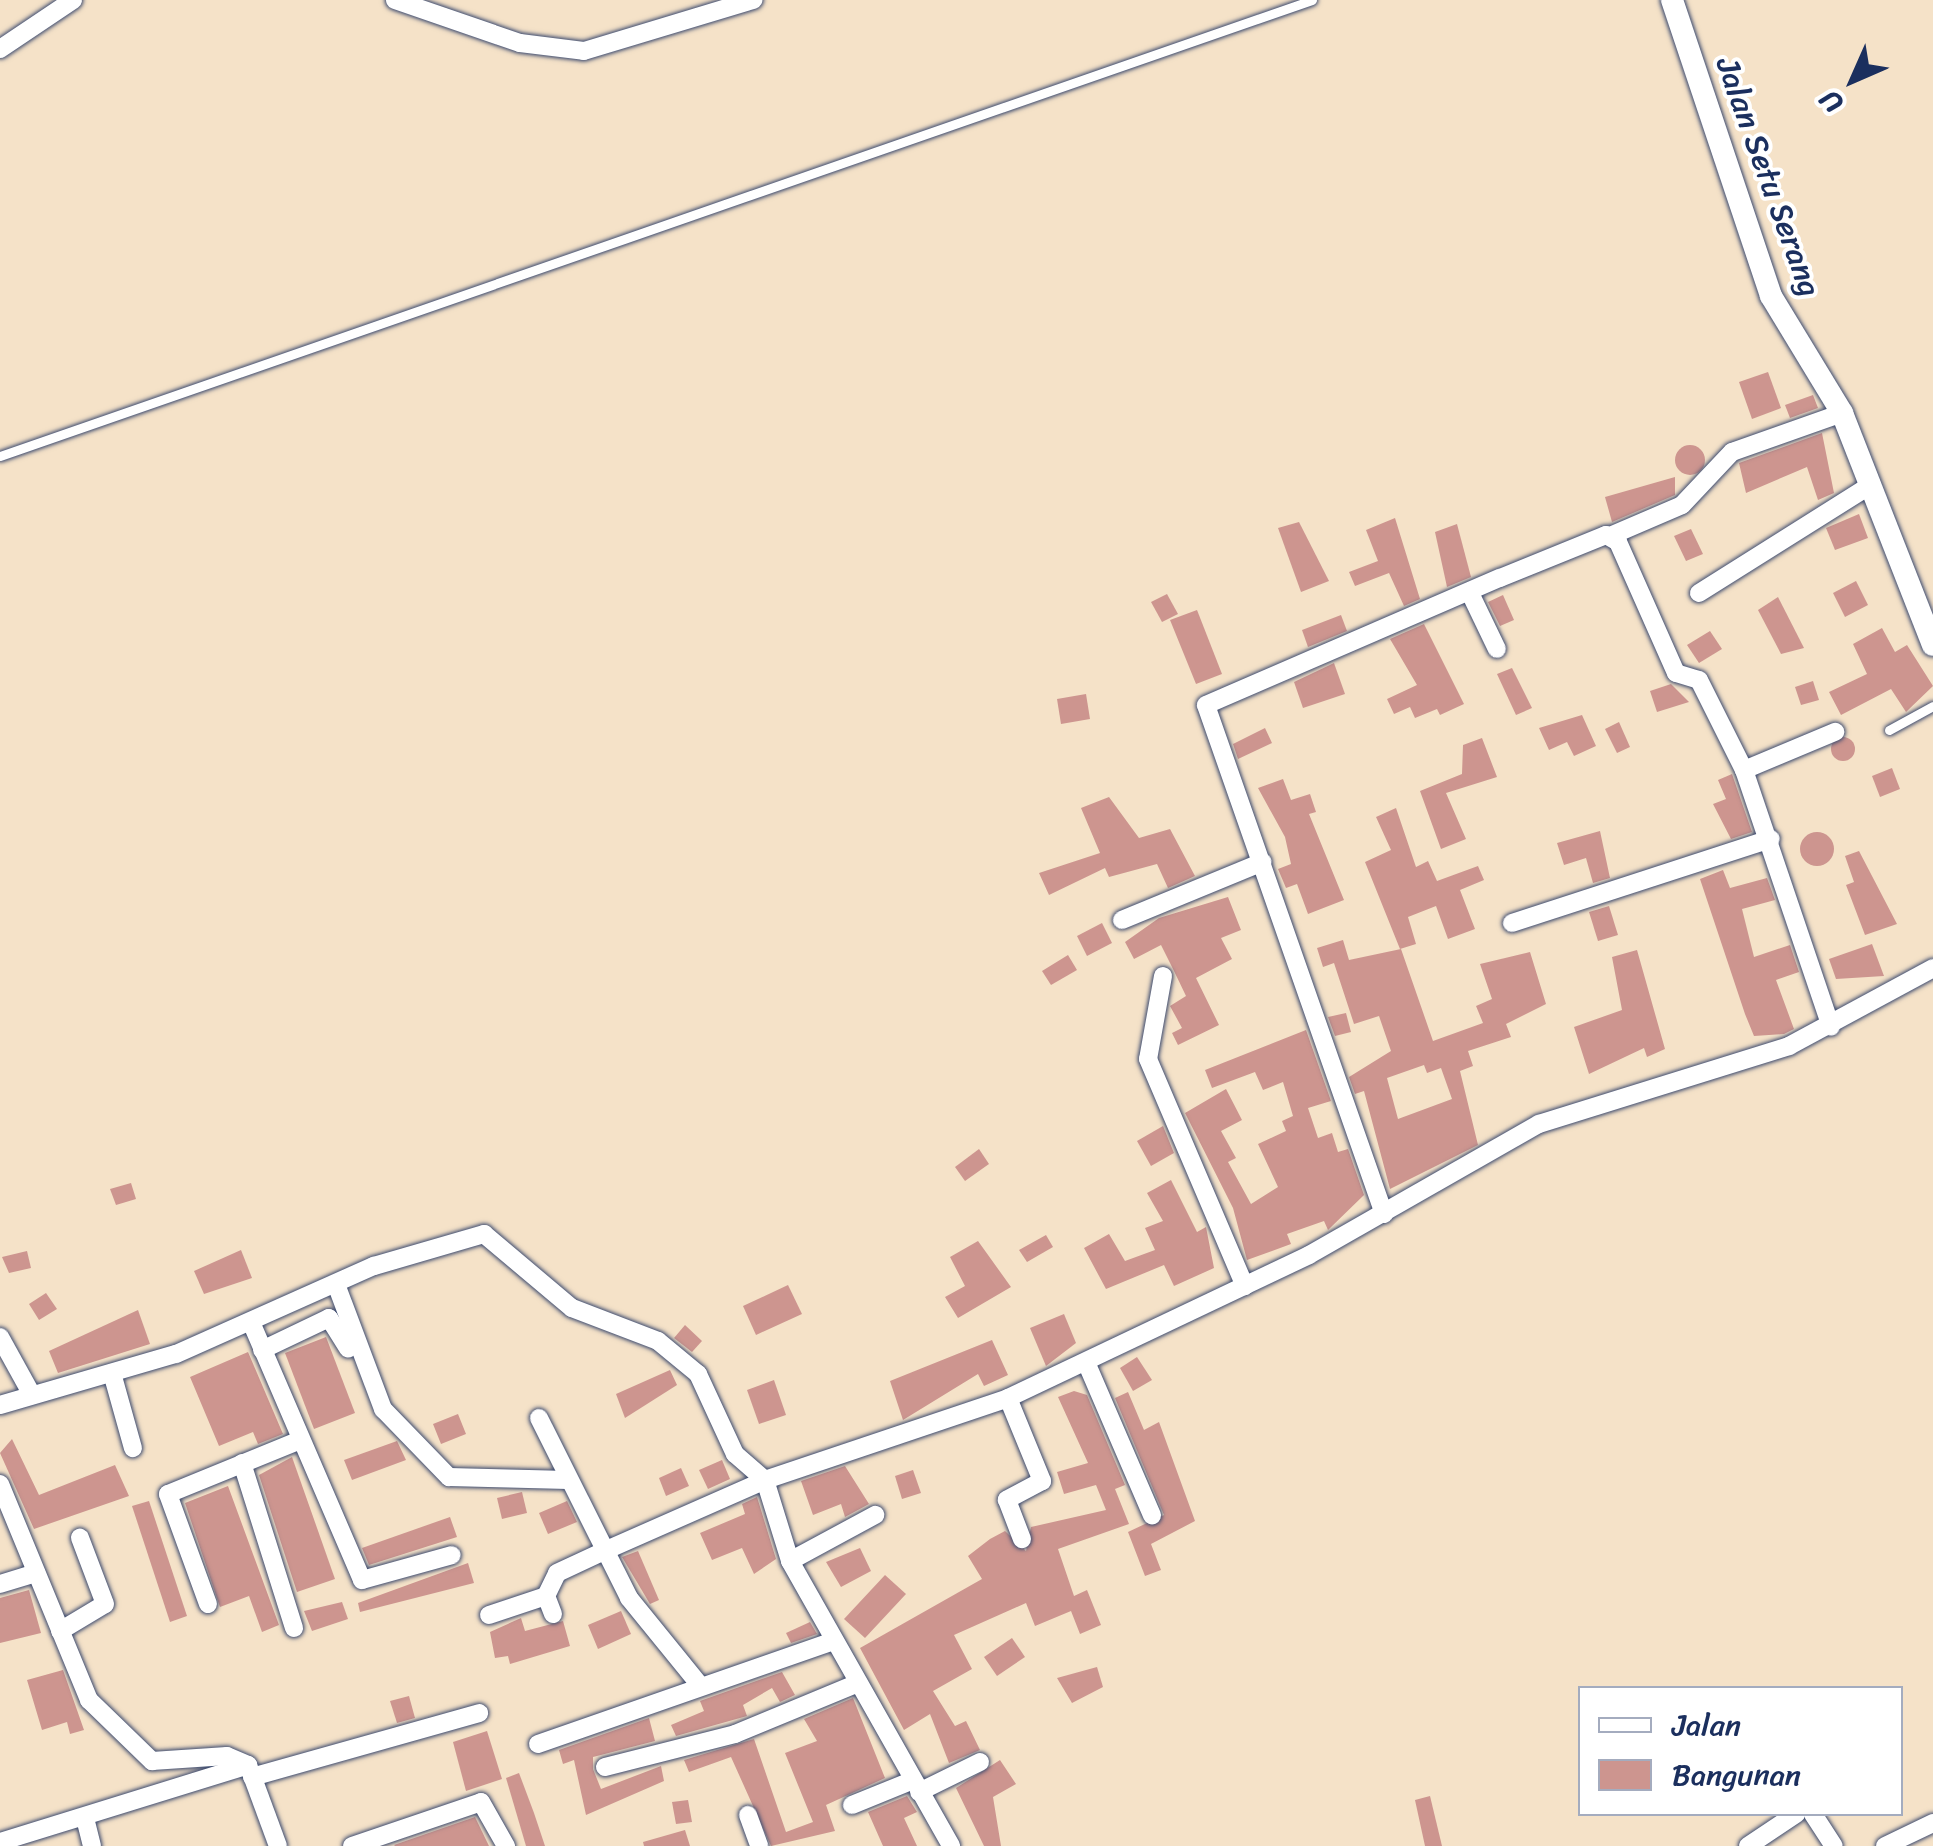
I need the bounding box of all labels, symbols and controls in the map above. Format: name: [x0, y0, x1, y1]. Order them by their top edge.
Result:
north arrow: [1803, 30, 1903, 130]
street label: Jalan Setu Serang: [1706, 50, 1830, 304]
text: U: [1808, 78, 1855, 125]
legend: [1578, 1686, 1903, 1816]
text: Jalan: [1672, 1698, 1741, 1752]
text: Bangunan: [1672, 1748, 1801, 1802]

